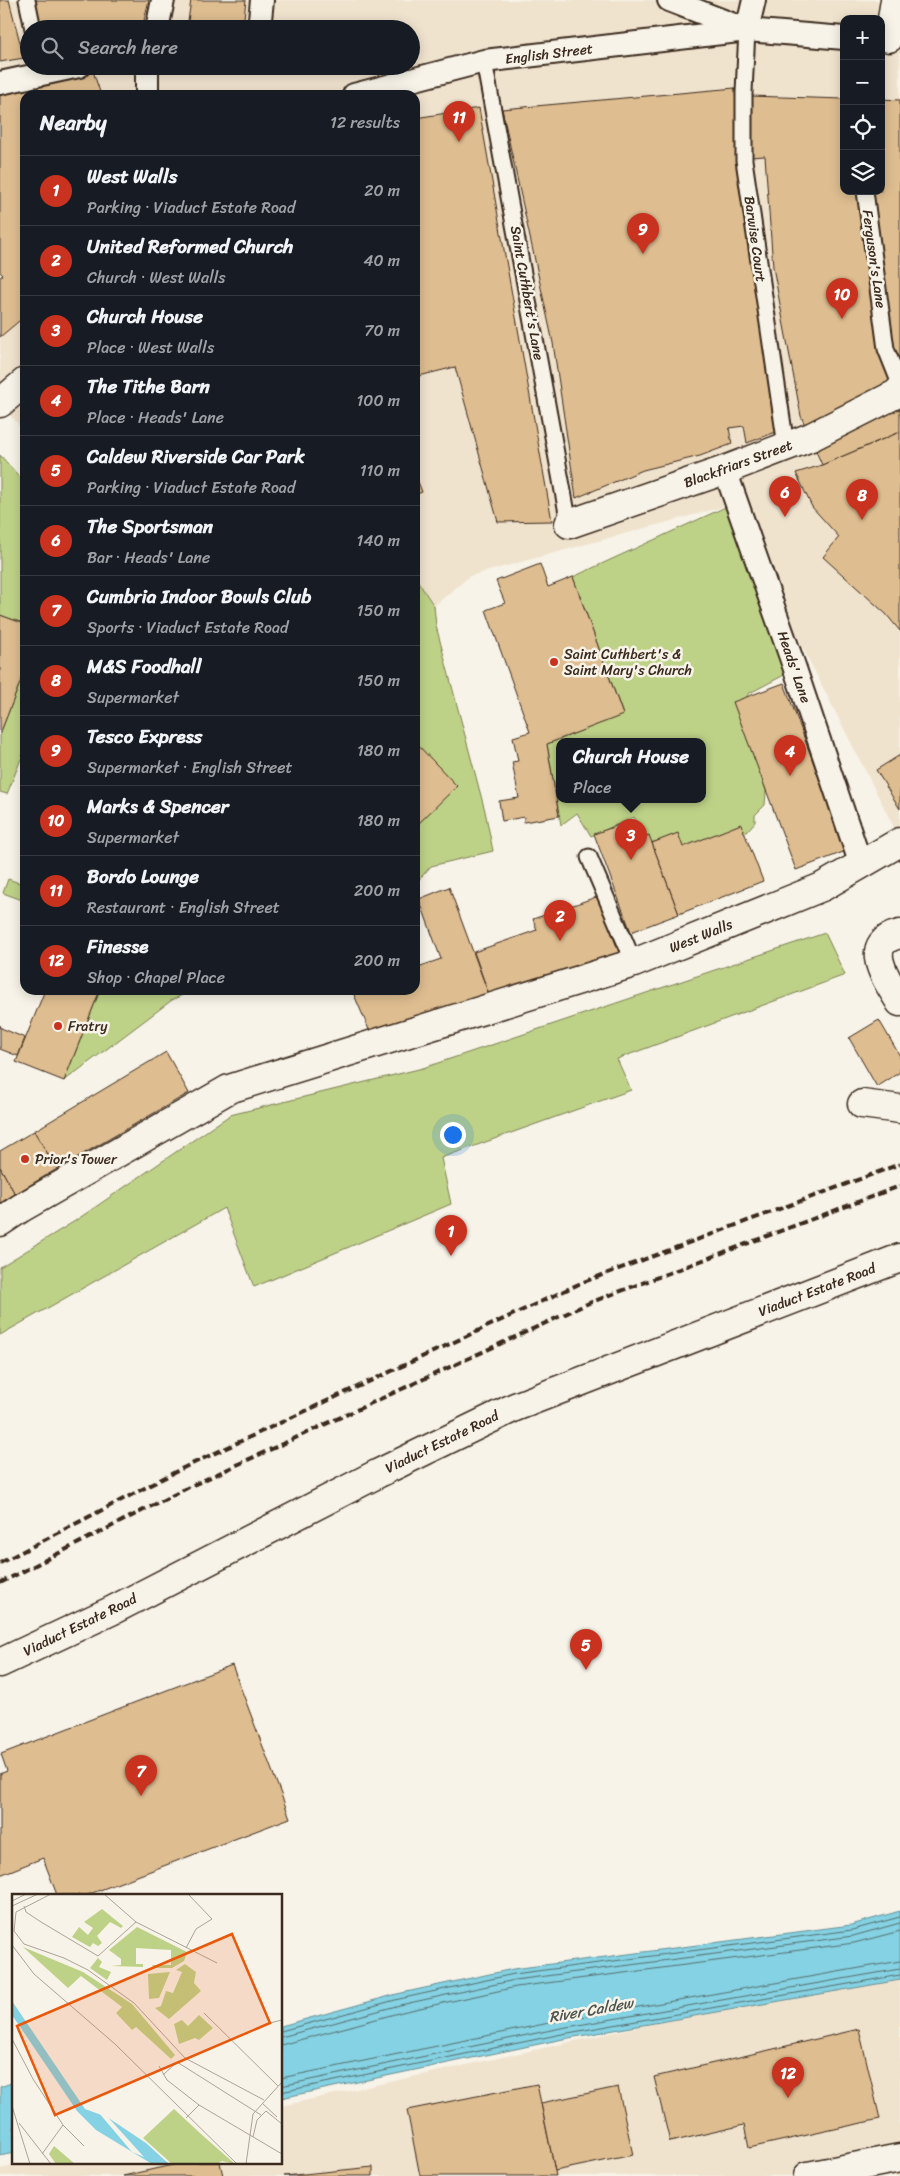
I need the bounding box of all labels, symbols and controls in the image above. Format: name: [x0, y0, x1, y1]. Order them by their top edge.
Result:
map controls: [840, 15, 885, 195]
button: +: [840, 15, 885, 60]
search box: [20, 20, 420, 75]
text: Search here: [78, 31, 178, 64]
icon: search: [38, 34, 66, 62]
street label: English Street: [504, 36, 594, 72]
button: −: [840, 60, 885, 105]
pin: 11: [443, 101, 475, 142]
text: Nearby: [40, 104, 106, 142]
button: locate: [840, 105, 885, 150]
text: 12 results: [330, 108, 400, 137]
button: layers: [840, 150, 885, 195]
text: West Walls: [87, 160, 177, 193]
text: 1: [53, 176, 59, 205]
text: 20 m: [364, 176, 400, 205]
text: Parking · Viaduct Estate Road: [87, 193, 295, 222]
street label: Barwise Court: [737, 194, 773, 284]
street label: Ferguson's Lane: [855, 208, 893, 310]
pin: 9: [627, 213, 659, 254]
street label: Saint Cuthbert's Lane: [503, 224, 551, 362]
text: United Reformed Church: [87, 230, 293, 263]
text: 2: [51, 246, 61, 275]
text: 40 m: [363, 246, 400, 275]
text: Church · West Walls: [87, 263, 226, 292]
pin: 10: [826, 278, 858, 319]
text: Church House: [87, 300, 203, 333]
text: 3: [52, 316, 60, 345]
text: 70 m: [364, 316, 400, 345]
text: Place · West Walls: [87, 333, 214, 362]
text: The Tithe Barn: [87, 370, 210, 403]
text: 4: [51, 386, 61, 415]
text: 100 m: [356, 386, 400, 415]
text: Place · Heads' Lane: [87, 403, 224, 432]
street label: Blackfriars Street: [680, 433, 796, 495]
text: Caldew Riverside Car Park: [87, 440, 305, 473]
text: 5: [51, 456, 61, 485]
text: 110 m: [360, 456, 400, 485]
text: Parking · Viaduct Estate Road: [87, 473, 295, 502]
pin: 6: [769, 476, 801, 517]
pin: 8: [846, 479, 878, 520]
text: The Sportsman: [87, 510, 213, 543]
text: 6: [51, 526, 61, 555]
text: 140 m: [357, 526, 400, 555]
text: Bar · Heads' Lane: [87, 543, 210, 572]
text: Cumbria Indoor Bowls Club: [87, 580, 311, 613]
text: 7: [51, 596, 61, 625]
text: 150 m: [357, 596, 400, 625]
text: Sports · Viaduct Estate Road: [87, 613, 288, 642]
street label: Heads' Lane: [770, 627, 818, 707]
place label: Saint Cuthbert's & Saint Mary's Church: [564, 642, 692, 683]
text: M&S Foodhall: [87, 650, 201, 683]
marker: Saint Cuthbert's & Saint Mary's Church: [548, 656, 560, 668]
text: 8: [51, 666, 61, 695]
text: 150 m: [357, 666, 400, 695]
text: Supermarket: [87, 683, 179, 712]
text: Tesco Express: [87, 720, 202, 753]
pin: 4: [774, 735, 806, 776]
text: 9: [51, 736, 61, 765]
text: 180 m: [357, 736, 400, 765]
popup: [556, 738, 706, 803]
text: Church House: [573, 740, 689, 773]
text: Supermarket · English Street: [87, 753, 292, 782]
text: Place: [573, 773, 612, 802]
text: Marks & Spencer: [87, 790, 229, 823]
text: 10: [48, 806, 64, 835]
text: 180 m: [357, 806, 400, 835]
pin: 3: [615, 819, 647, 860]
text: Supermarket: [87, 823, 179, 852]
text: Bordo Lounge: [87, 860, 199, 893]
text: 11: [49, 876, 63, 905]
text: 200 m: [354, 876, 400, 905]
text: Restaurant · English Street: [87, 893, 280, 922]
pin: 2: [544, 900, 576, 941]
street label: West Walls: [665, 912, 737, 960]
text: Finesse: [87, 930, 148, 963]
text: 12: [48, 946, 64, 975]
text: 200 m: [354, 946, 400, 975]
text: Shop · Chapel Place: [87, 963, 225, 992]
place label: Fratry: [68, 1014, 108, 1039]
marker: Fratry: [52, 1020, 64, 1032]
your location: [440, 1122, 466, 1148]
place label: Prior's Tower: [35, 1147, 118, 1172]
marker: Prior's Tower: [19, 1153, 31, 1165]
pin: 1: [435, 1215, 467, 1256]
street label: Viaduct Estate Road: [755, 1256, 881, 1324]
street label: Viaduct Estate Road: [381, 1403, 505, 1480]
street label: Viaduct Estate Road: [19, 1586, 143, 1663]
pin: 5: [570, 1629, 602, 1670]
pin: 7: [125, 1755, 157, 1796]
inset map: [12, 1894, 282, 2164]
water label: River Caldew: [547, 1990, 637, 2030]
pin: 12: [772, 2057, 804, 2098]

